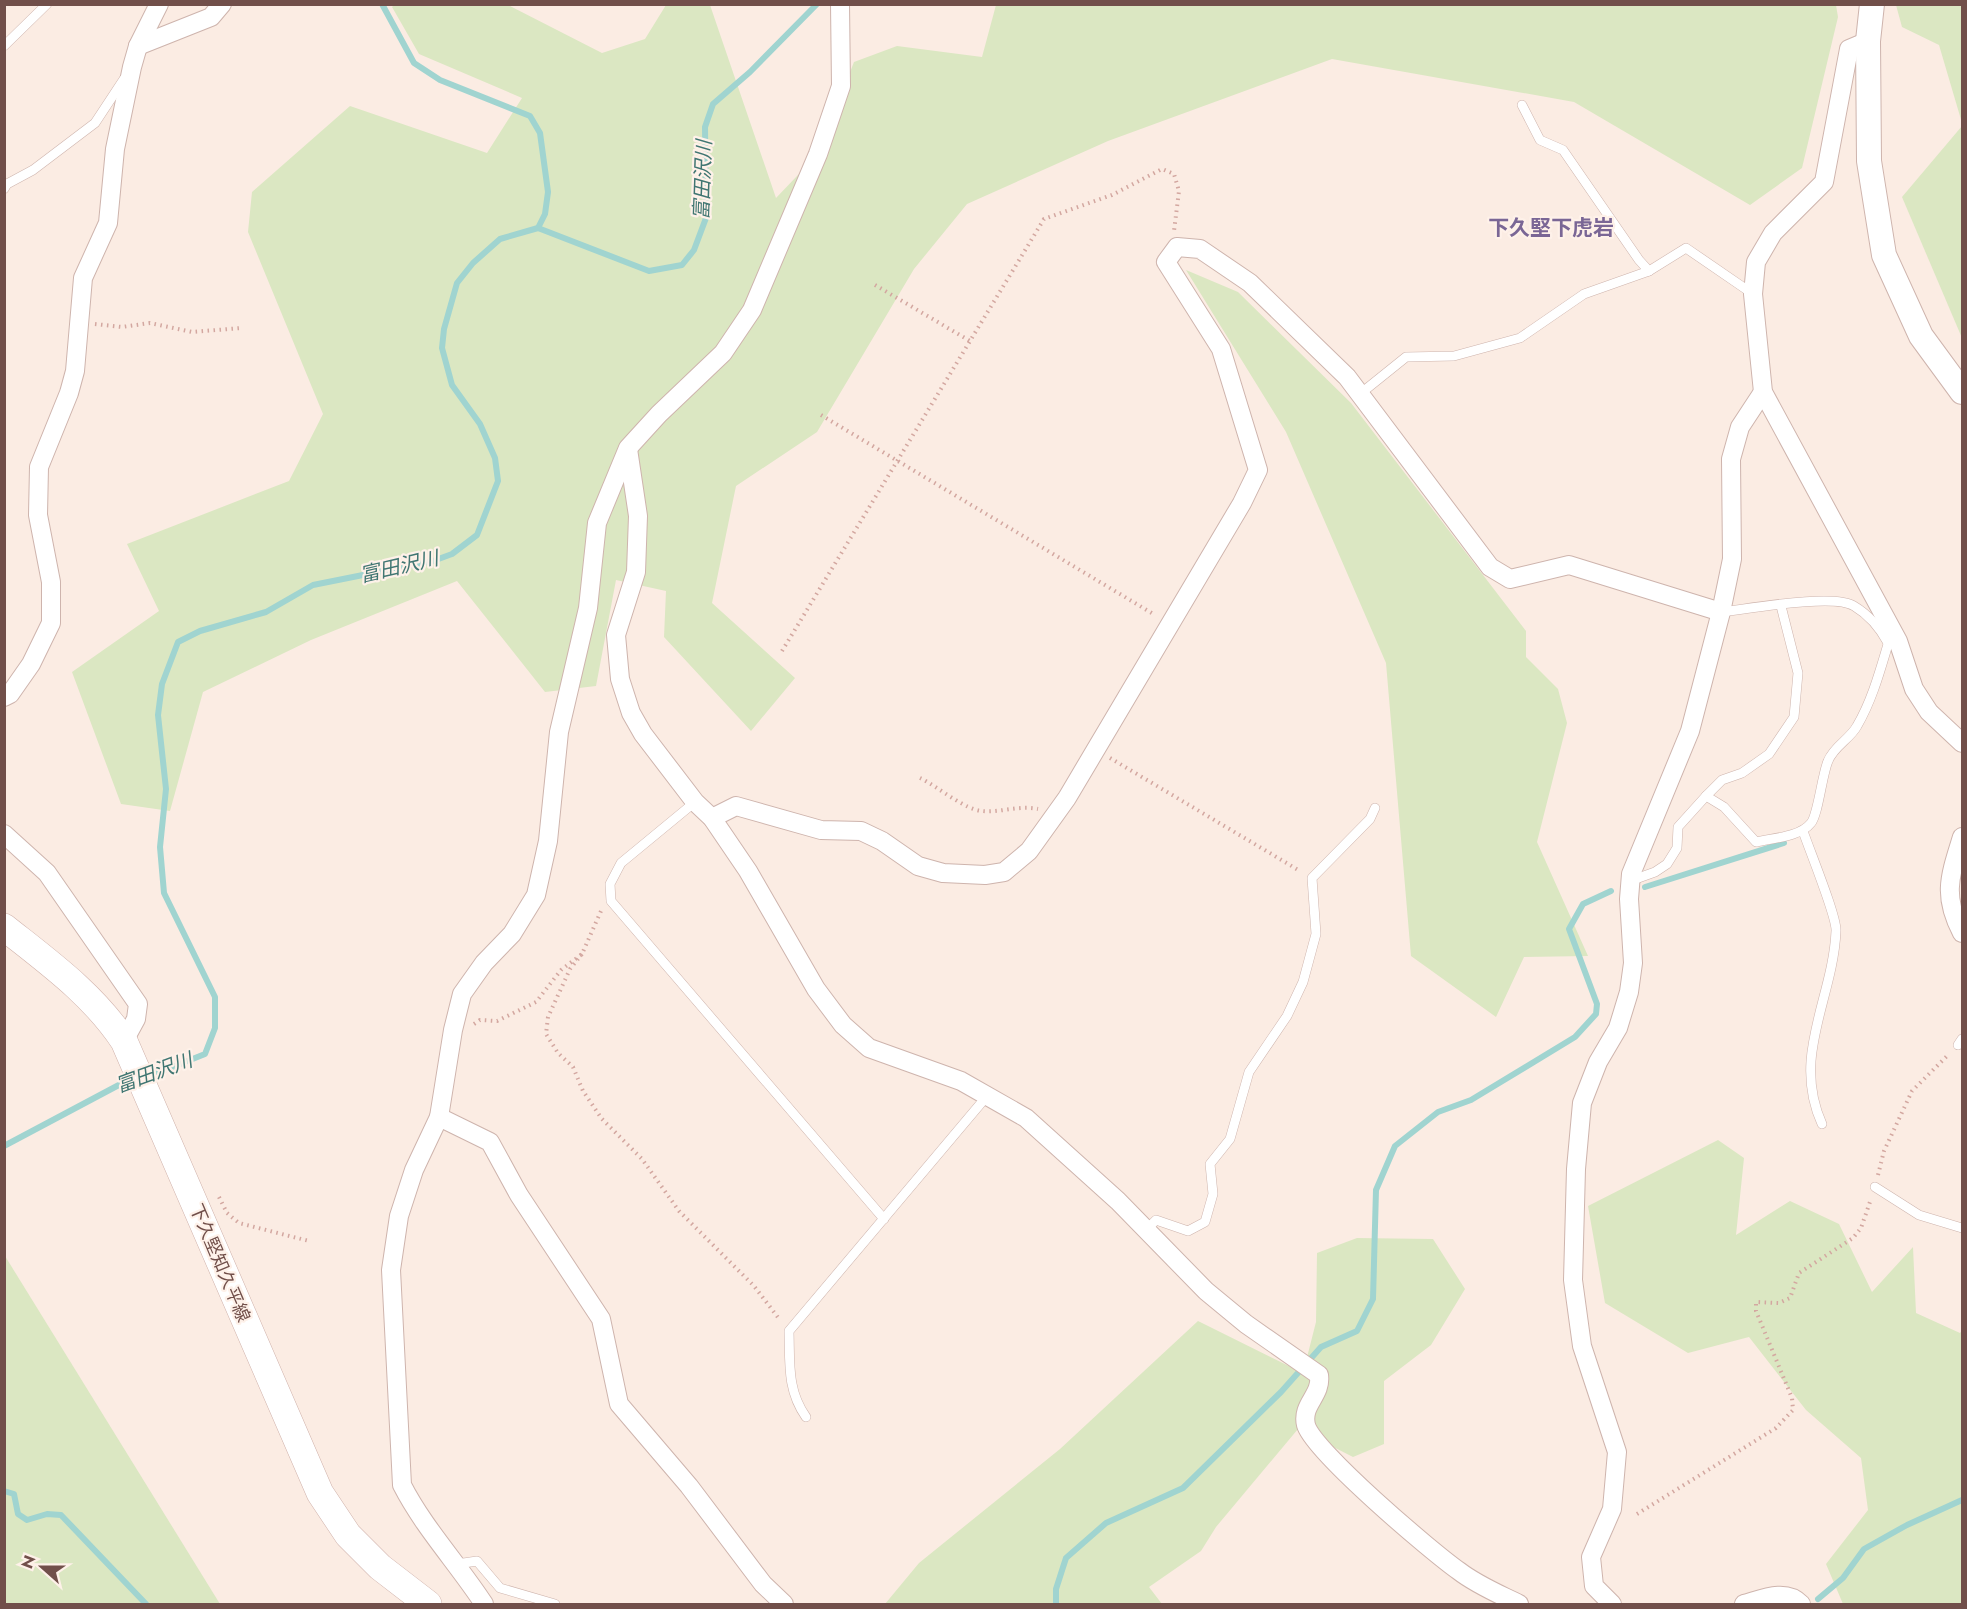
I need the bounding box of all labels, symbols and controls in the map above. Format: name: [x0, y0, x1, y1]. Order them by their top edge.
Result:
water label: 富田沢川: [687, 138, 719, 220]
district label: 下久堅下虎岩: [1488, 213, 1614, 243]
water label: 富田沢川: [357, 543, 443, 590]
water label: 富田沢川: [111, 1045, 198, 1100]
street label: 下久堅知久平線: [183, 1200, 257, 1326]
north arrow: [12, 1537, 72, 1597]
text: N: [15, 1552, 41, 1572]

